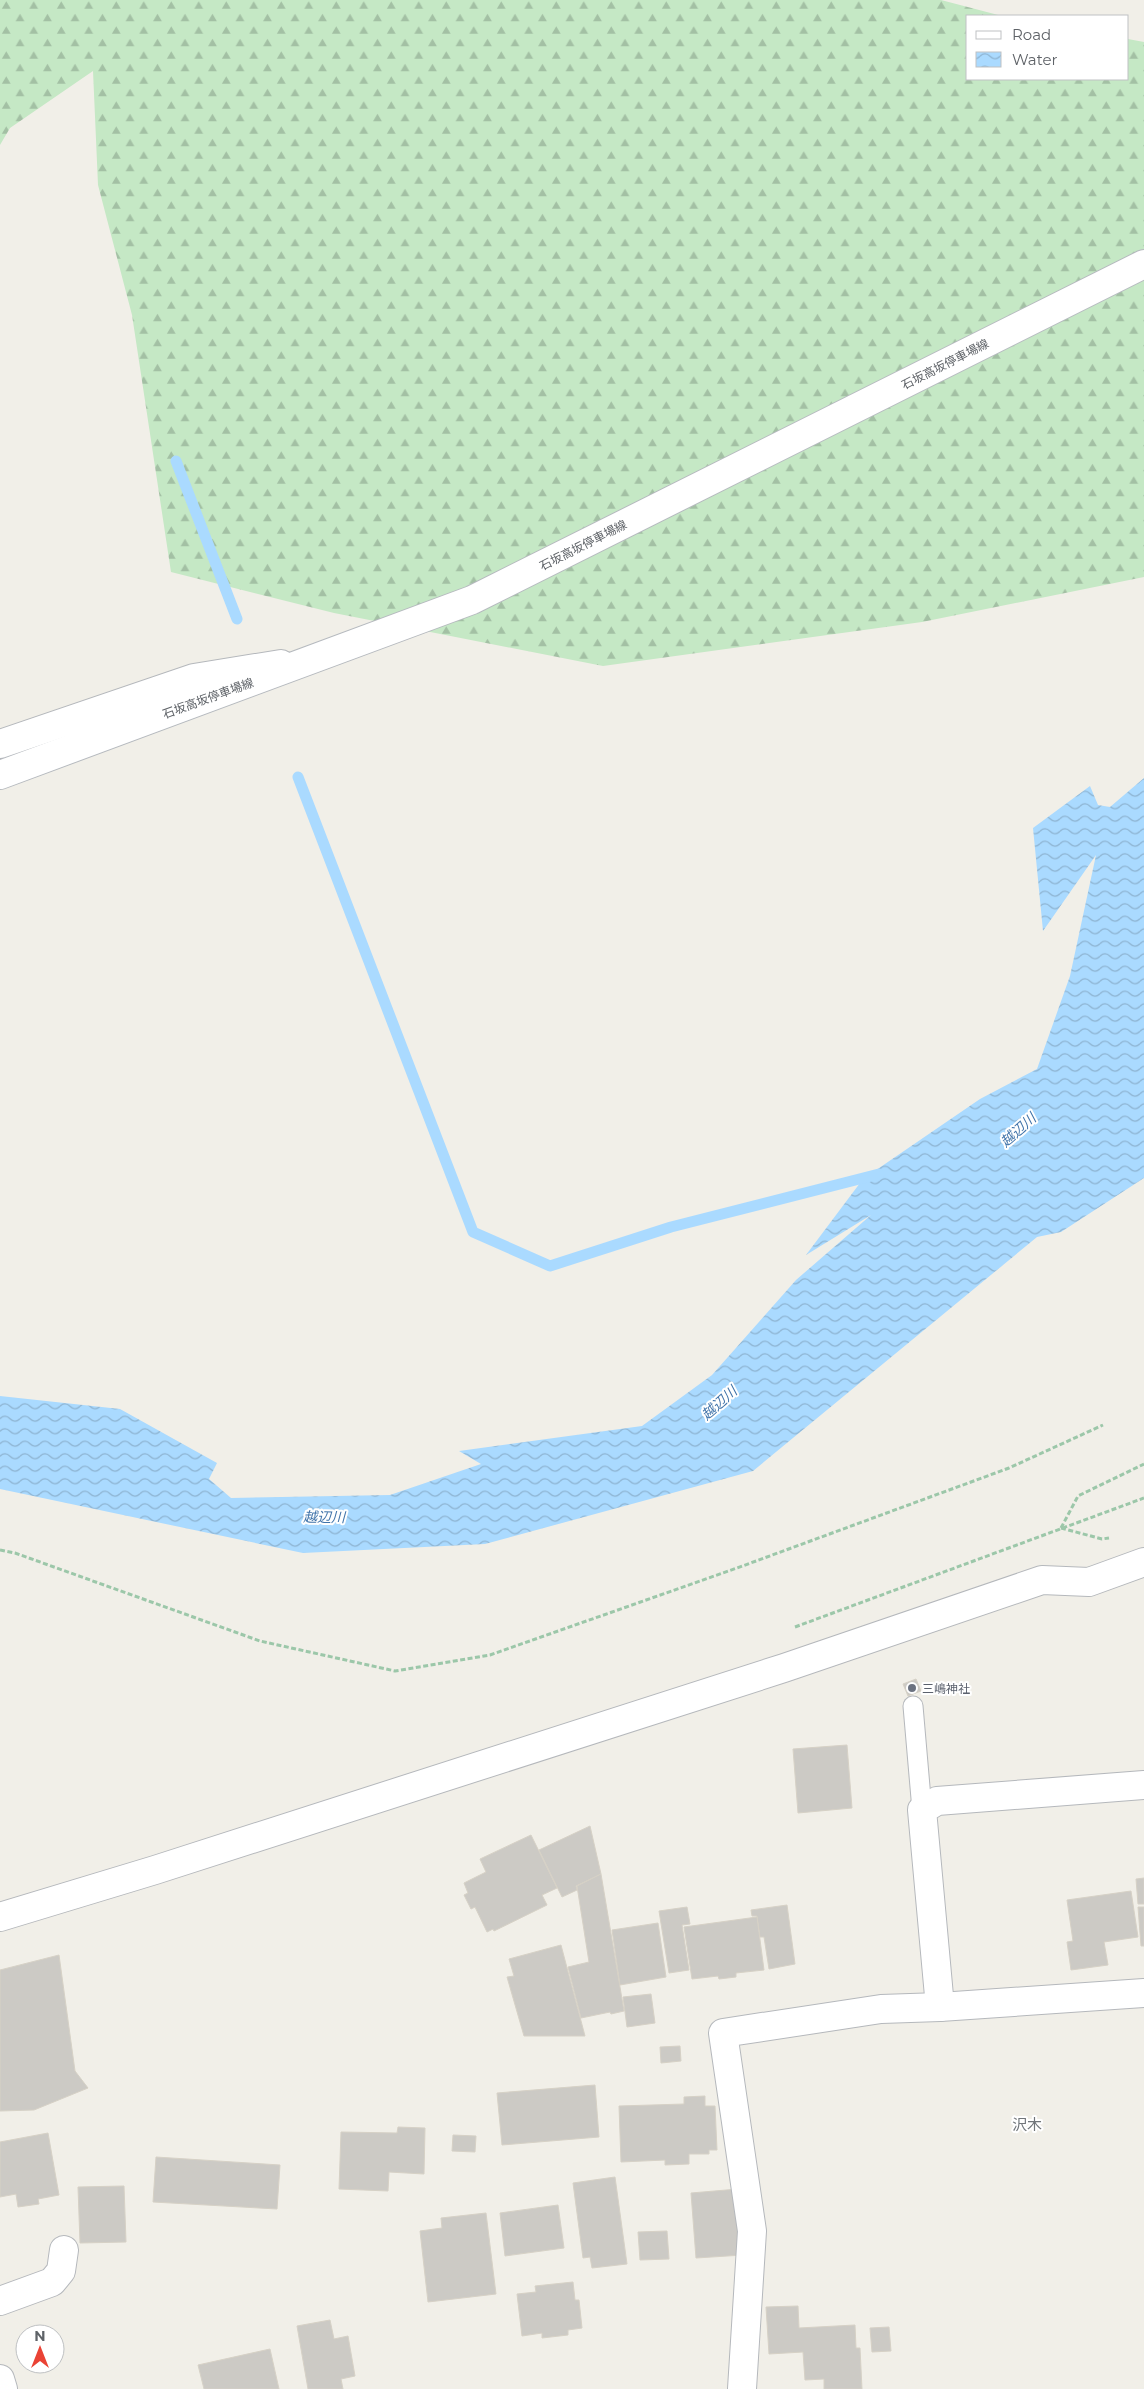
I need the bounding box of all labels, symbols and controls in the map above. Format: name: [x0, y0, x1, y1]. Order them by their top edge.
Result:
legend: [966, 15, 1129, 80]
text: Road: [1012, 25, 1051, 44]
text: Water: [1012, 50, 1058, 69]
street label: 石坂高坂停車場線: [899, 336, 991, 392]
street label: 石坂高坂停車場線: [537, 517, 629, 573]
street label: 石坂高坂停車場線: [160, 675, 256, 721]
water label: 越辺川: [996, 1108, 1041, 1151]
water label: 越辺川: [697, 1381, 742, 1424]
water label: 越辺川: [303, 1508, 347, 1526]
place label: 三嶋神社: [922, 1681, 970, 1696]
marker: 三嶋神社: [906, 1682, 918, 1694]
district label: 沢木: [1012, 2115, 1042, 2134]
north arrow: [15, 2324, 65, 2374]
text: N: [34, 2327, 46, 2345]

